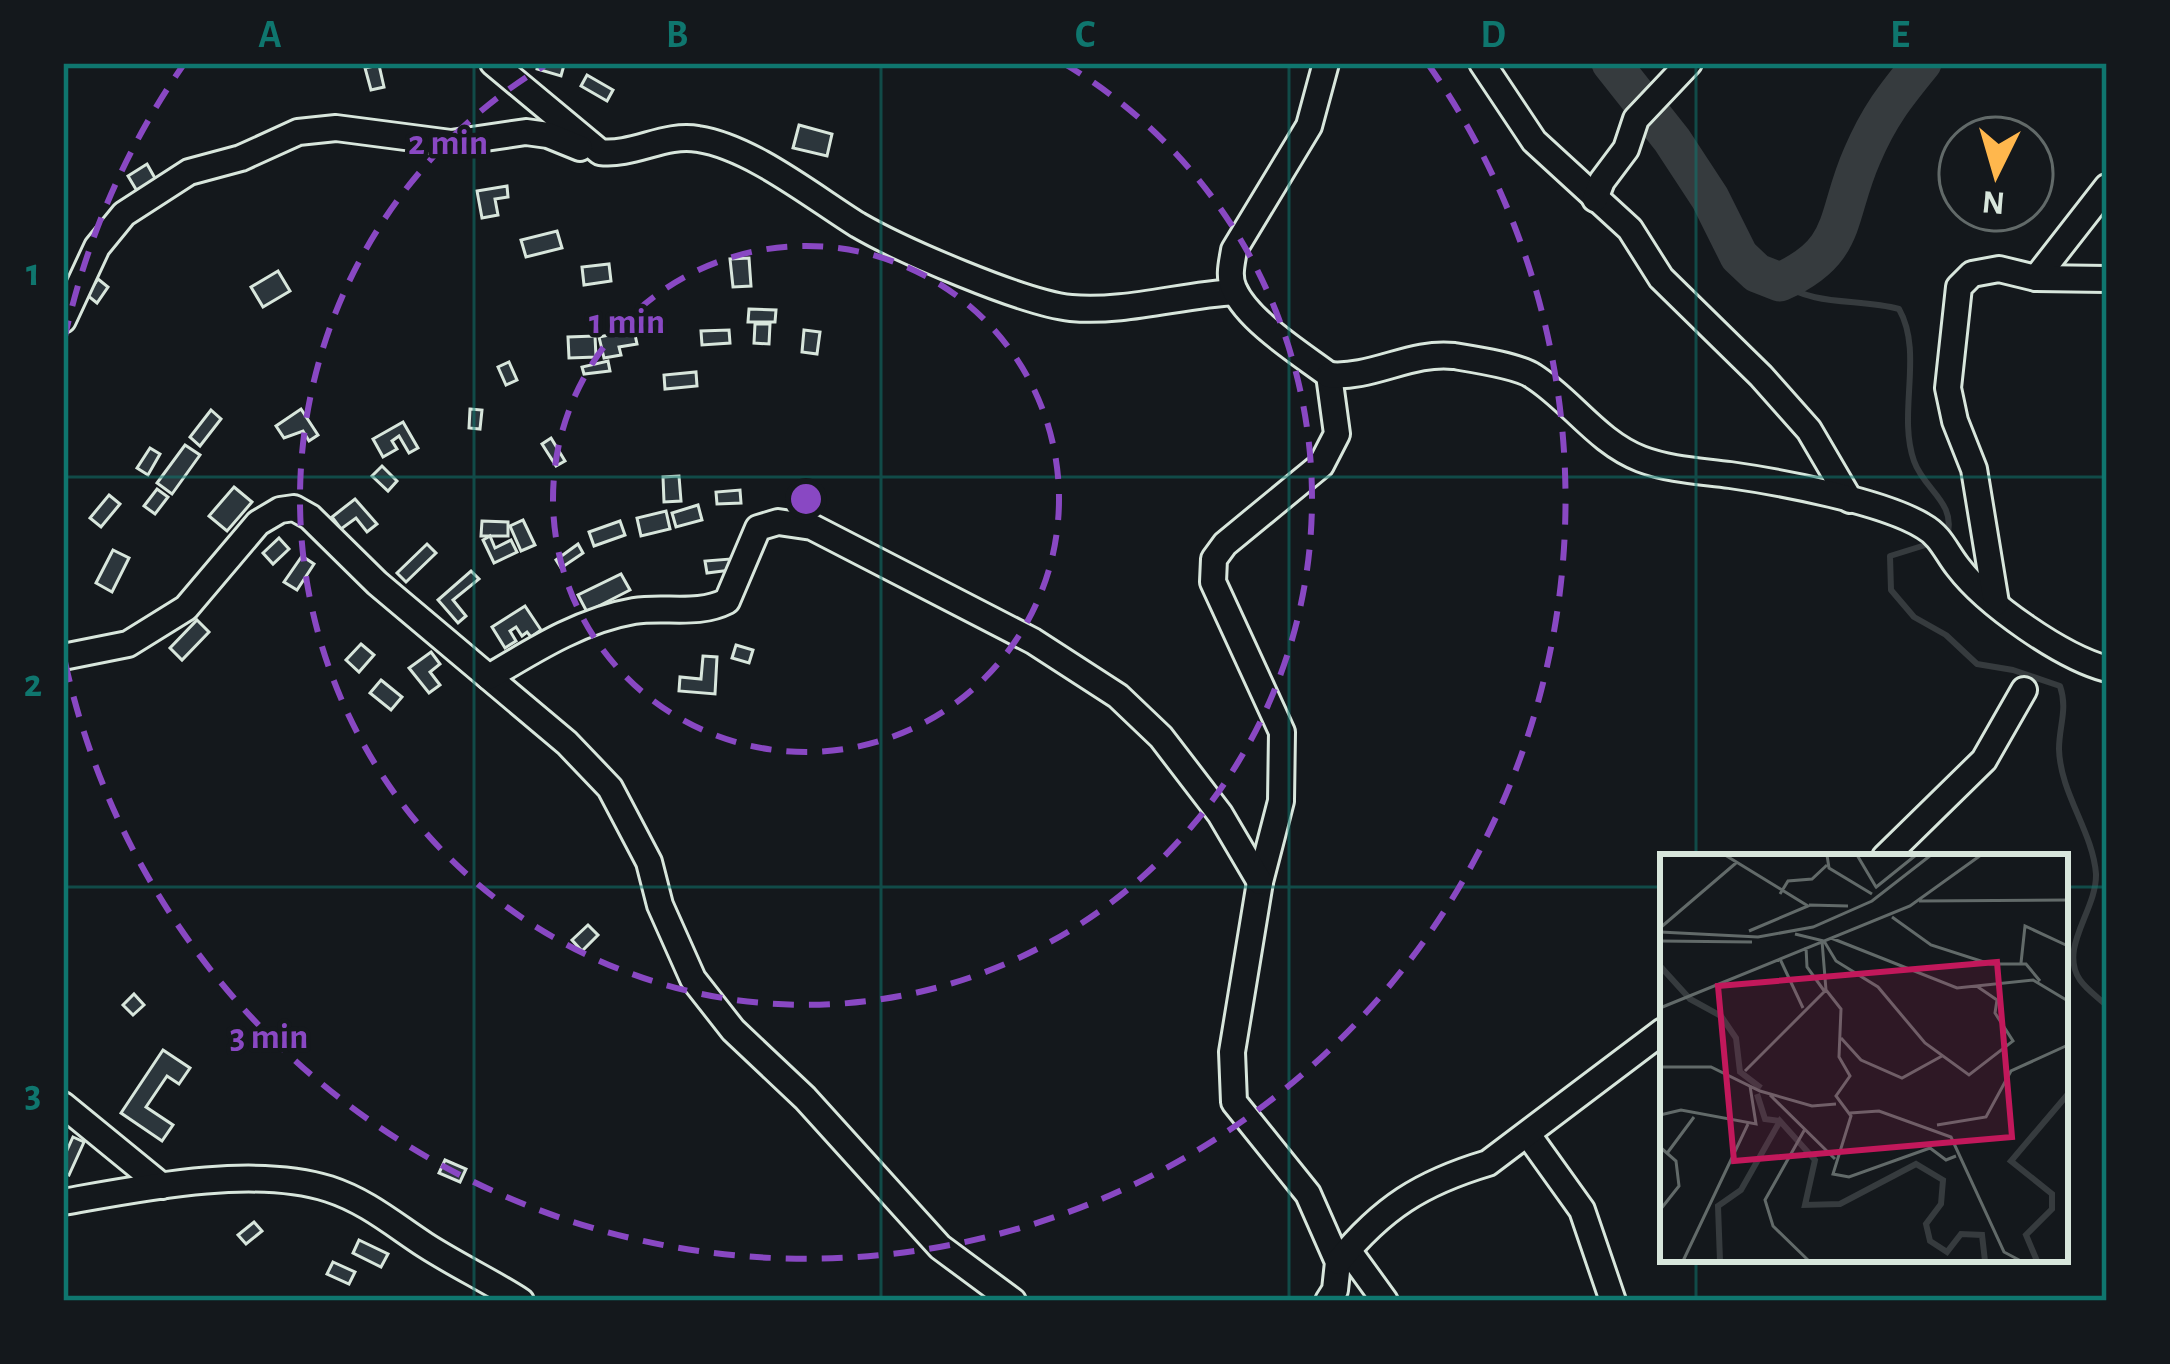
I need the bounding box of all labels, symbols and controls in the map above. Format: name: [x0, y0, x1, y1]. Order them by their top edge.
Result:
text: A: [258, 16, 282, 55]
text: B: [666, 16, 688, 55]
text: C: [1075, 16, 1095, 55]
text: D: [1480, 16, 1506, 55]
text: E: [1890, 16, 1910, 55]
north arrow: [1936, 114, 2056, 234]
text: 2 min: [408, 125, 488, 161]
text: N: [1981, 184, 2006, 219]
text: 1: [26, 254, 40, 293]
text: 1 min: [589, 304, 665, 340]
centre of rings: [785, 478, 827, 520]
text: 2: [24, 665, 42, 704]
inset map: [1660, 854, 2068, 1262]
text: 3 min: [230, 1019, 308, 1055]
text: 3: [25, 1075, 41, 1114]

